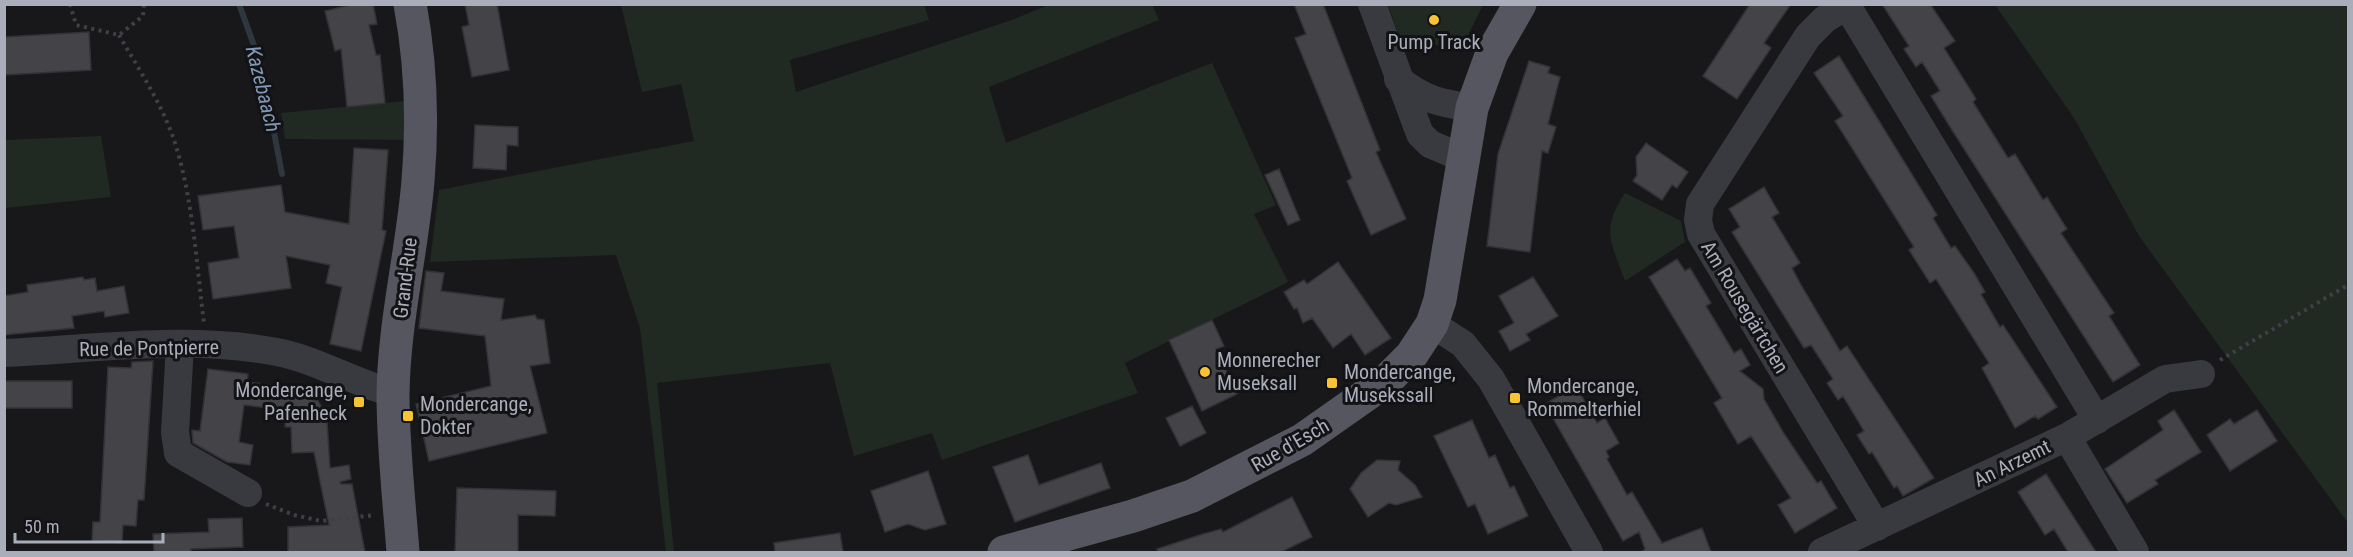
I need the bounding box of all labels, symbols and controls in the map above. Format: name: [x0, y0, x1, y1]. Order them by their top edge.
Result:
marker: Pump Track: [1427, 13, 1441, 27]
place label: Pump Track: [1387, 30, 1481, 54]
water label: Kazebaach: [241, 43, 285, 135]
street label: Grand-Rue: [388, 236, 422, 320]
street label: Am Rousegärtchen: [1696, 237, 1794, 377]
street label: Rue de Pontpierre: [79, 335, 219, 361]
place label: Monnerecher Museksall: [1217, 348, 1321, 395]
place label: Mondercange, Musekssall: [1344, 360, 1456, 407]
marker: Monnerecher Museksall: [1198, 365, 1212, 379]
place label: Mondercange, Rommelterhiel: [1527, 374, 1641, 421]
marker: Mondercange, Musekssall: [1325, 376, 1339, 390]
place label: Mondercange, Pafenheck: [235, 378, 347, 425]
marker: Mondercange, Rommelterhiel: [1508, 391, 1522, 405]
place label: Mondercange, Dokter: [420, 392, 532, 439]
marker: Mondercange, Pafenheck: [352, 395, 366, 409]
marker: Mondercange, Dokter: [401, 409, 415, 423]
street label: Rue d'Esch: [1247, 413, 1333, 477]
street label: An Arzemt: [1970, 434, 2054, 492]
scale bar: [15, 506, 164, 544]
text: 50 m: [24, 516, 59, 537]

